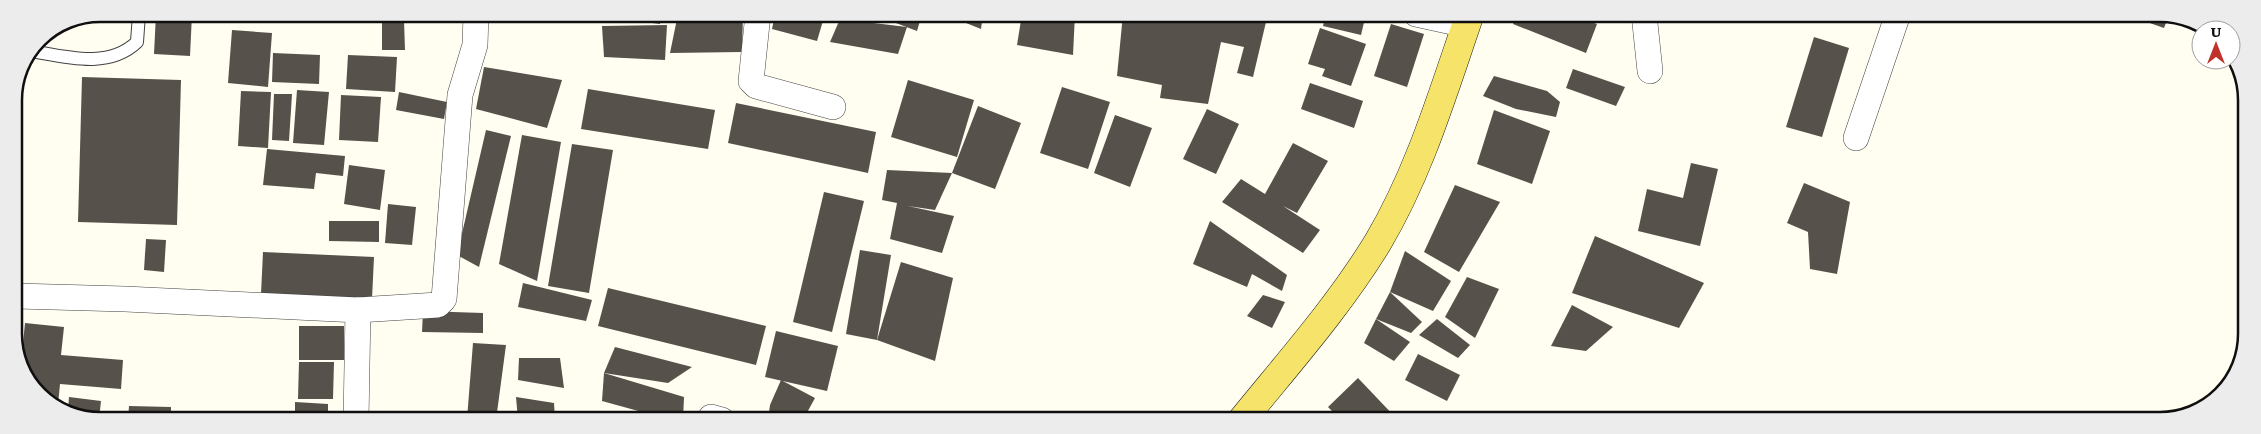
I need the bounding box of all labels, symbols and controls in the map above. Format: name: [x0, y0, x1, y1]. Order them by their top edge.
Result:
north arrow: [2191, 20, 2241, 70]
text: U: [2210, 21, 2222, 41]

